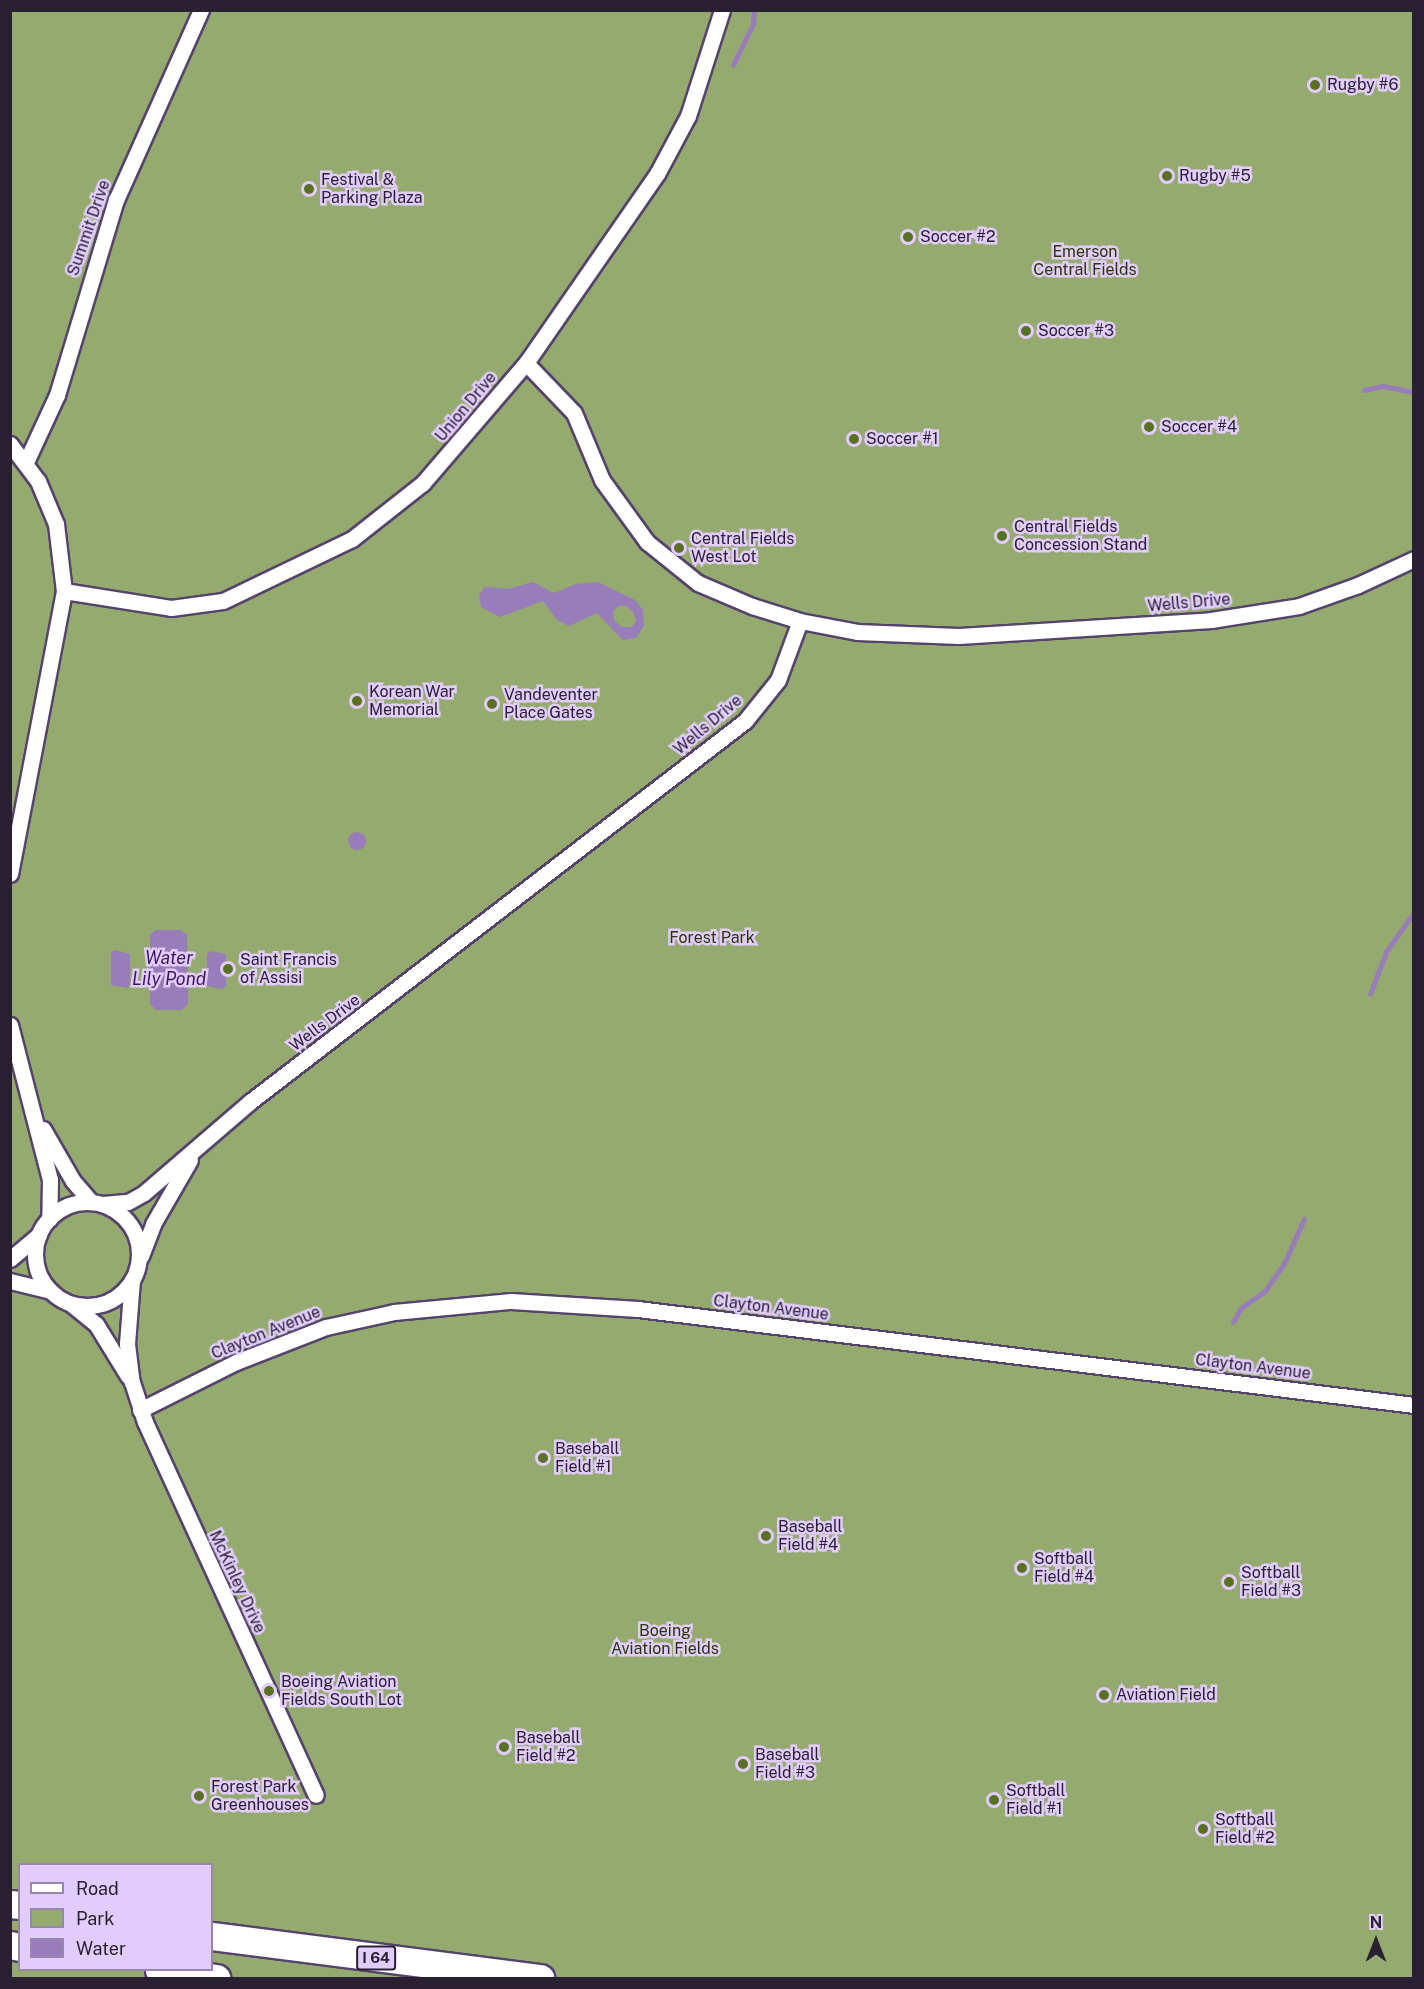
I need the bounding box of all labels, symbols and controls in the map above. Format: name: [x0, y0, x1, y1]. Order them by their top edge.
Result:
place label: Rugby #6: [1327, 75, 1398, 95]
marker: Rugby #6: [1308, 78, 1322, 92]
place label: Rugby #5: [1179, 166, 1251, 186]
marker: Rugby #5: [1160, 169, 1174, 183]
place label: Festival & Parking Plaza: [321, 170, 423, 208]
street label: Summit Drive: [64, 178, 114, 278]
marker: Festival & Parking Plaza: [302, 182, 316, 196]
place label: Soccer #2: [920, 227, 995, 247]
marker: Soccer #2: [901, 230, 915, 244]
park label: Emerson Central Fields: [1033, 242, 1137, 280]
place label: Soccer #3: [1038, 321, 1114, 341]
marker: Soccer #3: [1019, 324, 1033, 338]
street label: Union Drive: [431, 368, 501, 446]
place label: Soccer #4: [1161, 417, 1237, 437]
marker: Soccer #4: [1142, 420, 1156, 434]
place label: Soccer #1: [866, 429, 938, 449]
marker: Soccer #1: [847, 432, 861, 446]
place label: Central Fields Concession Stand: [1014, 517, 1147, 555]
place label: Central Fields West Lot: [691, 529, 794, 567]
marker: Central Fields Concession Stand: [995, 529, 1009, 543]
marker: Central Fields West Lot: [672, 541, 686, 555]
street label: Wells Drive: [1147, 590, 1231, 616]
place label: Korean War Memorial: [369, 682, 455, 720]
place label: Vandeventer Place Gates: [504, 685, 598, 723]
street label: Wells Drive: [670, 691, 746, 759]
marker: Korean War Memorial: [350, 694, 364, 708]
marker: Vandeventer Place Gates: [485, 697, 499, 711]
park label: Forest Park: [669, 928, 755, 948]
water label: Water Lily Pond: [132, 948, 206, 990]
place label: Saint Francis of Assisi: [240, 950, 337, 988]
marker: Saint Francis of Assisi: [221, 962, 235, 976]
street label: Wells Drive: [286, 990, 364, 1056]
street label: Clayton Avenue: [712, 1291, 830, 1325]
street label: Clayton Avenue: [209, 1302, 323, 1364]
street label: Clayton Avenue: [1194, 1350, 1312, 1384]
place label: Baseball Field #1: [555, 1439, 619, 1477]
marker: Baseball Field #1: [536, 1451, 550, 1465]
place label: Baseball Field #4: [778, 1517, 842, 1555]
street label: McKinley Drive: [205, 1528, 269, 1636]
marker: Baseball Field #4: [759, 1529, 773, 1543]
place label: Softball Field #4: [1034, 1549, 1094, 1587]
marker: Softball Field #4: [1015, 1561, 1029, 1575]
place label: Softball Field #3: [1241, 1563, 1301, 1601]
marker: Softball Field #3: [1222, 1575, 1236, 1589]
park label: Boeing Aviation Fields: [611, 1621, 719, 1659]
place label: Boeing Aviation Fields South Lot: [281, 1672, 402, 1710]
marker: Boeing Aviation Fields South Lot: [262, 1684, 276, 1698]
place label: Aviation Field: [1116, 1685, 1216, 1705]
marker: Aviation Field: [1097, 1688, 1111, 1702]
place label: Baseball Field #2: [516, 1728, 580, 1766]
marker: Baseball Field #2: [497, 1740, 511, 1754]
place label: Baseball Field #3: [755, 1745, 819, 1783]
marker: Baseball Field #3: [736, 1757, 750, 1771]
place label: Forest Park Greenhouses: [211, 1777, 309, 1815]
place label: Softball Field #1: [1006, 1781, 1065, 1819]
marker: Forest Park Greenhouses: [192, 1789, 206, 1803]
marker: Softball Field #1: [987, 1793, 1001, 1807]
place label: Softball Field #2: [1215, 1810, 1275, 1848]
marker: Softball Field #2: [1196, 1822, 1210, 1836]
legend: [18, 1863, 213, 1971]
text: Road: [76, 1878, 119, 1899]
text: Park: [76, 1908, 114, 1929]
north arrow: [1346, 1911, 1406, 1971]
text: N: [1370, 1913, 1382, 1932]
text: Water: [76, 1938, 126, 1959]
road number: I 64: [355, 1946, 397, 1970]

